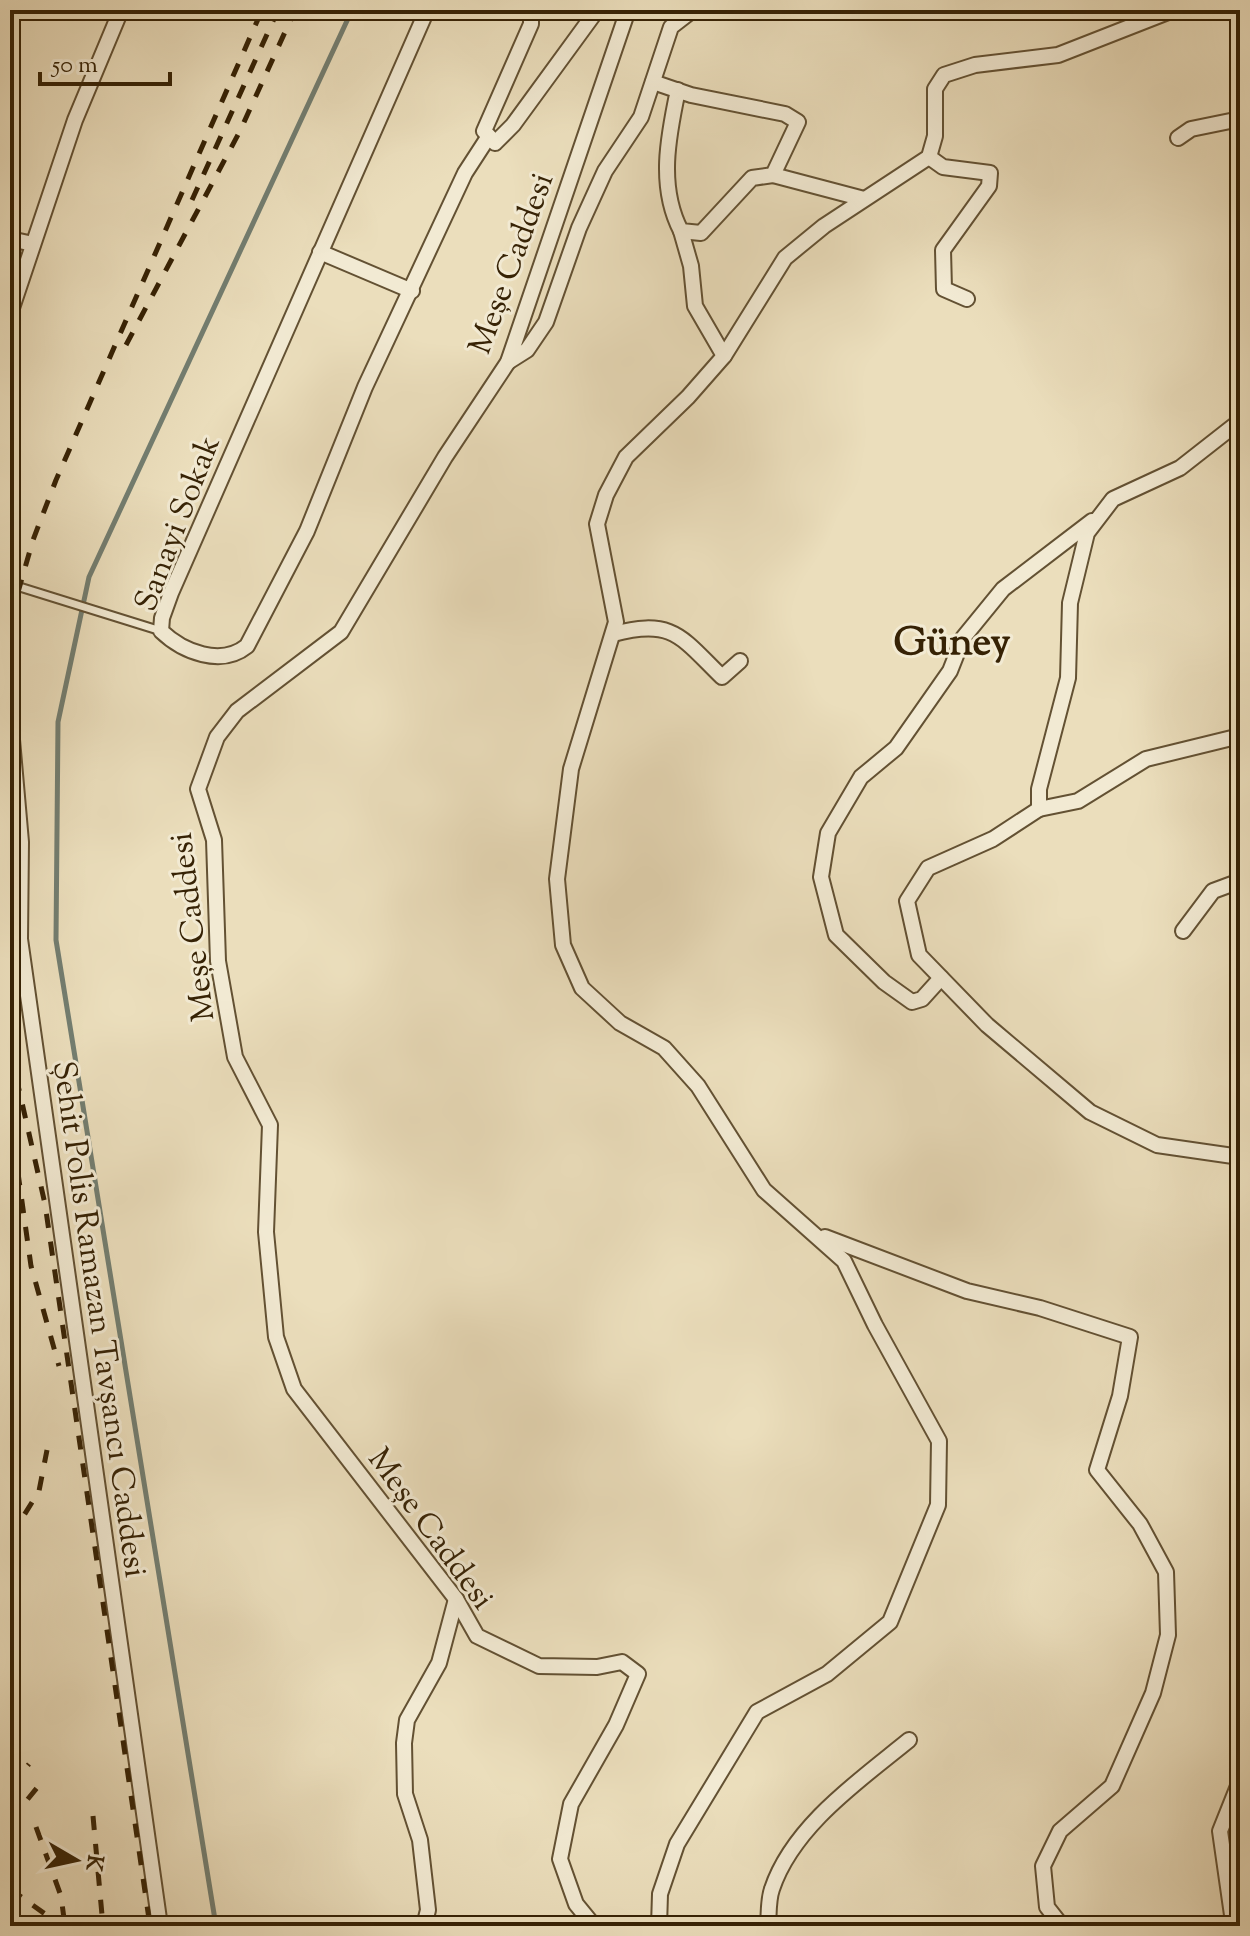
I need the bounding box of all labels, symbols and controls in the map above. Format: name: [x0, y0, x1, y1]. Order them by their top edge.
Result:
scale bar: [40, 36, 170, 86]
text: 50 m: [50, 49, 98, 83]
street label: Meşe Caddesi: [459, 167, 567, 361]
street label: Sanayi Sokak: [124, 430, 233, 619]
district label: Güney: [894, 616, 1011, 673]
street label: Meşe Caddesi: [160, 830, 228, 1024]
street label: Şehit Polis Ramazan Tavşancı Caddesi: [39, 1058, 157, 1581]
street label: Meşe Caddesi: [355, 1439, 504, 1620]
north arrow: [36, 1820, 116, 1900]
text: K: [76, 1852, 110, 1873]

